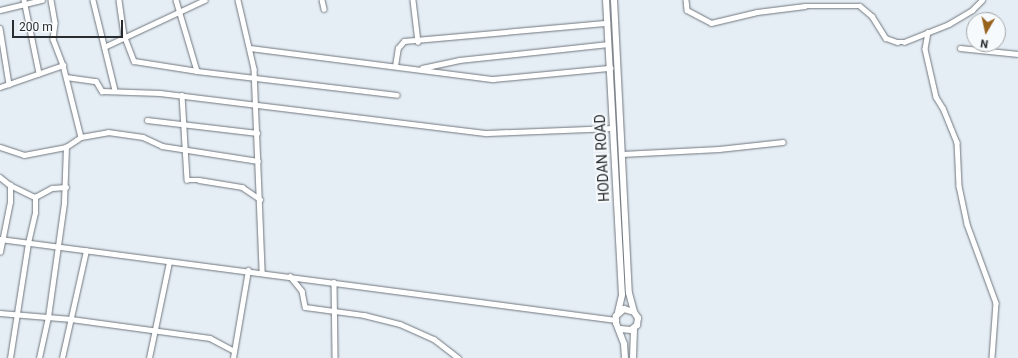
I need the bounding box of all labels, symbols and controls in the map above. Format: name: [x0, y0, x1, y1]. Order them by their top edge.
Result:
scale bar: [14, 12, 125, 38]
north arrow: [966, 12, 1006, 52]
text: 200 m: [19, 20, 53, 34]
text: N: [979, 36, 989, 50]
street label: HODAN ROAD: [591, 114, 613, 202]

